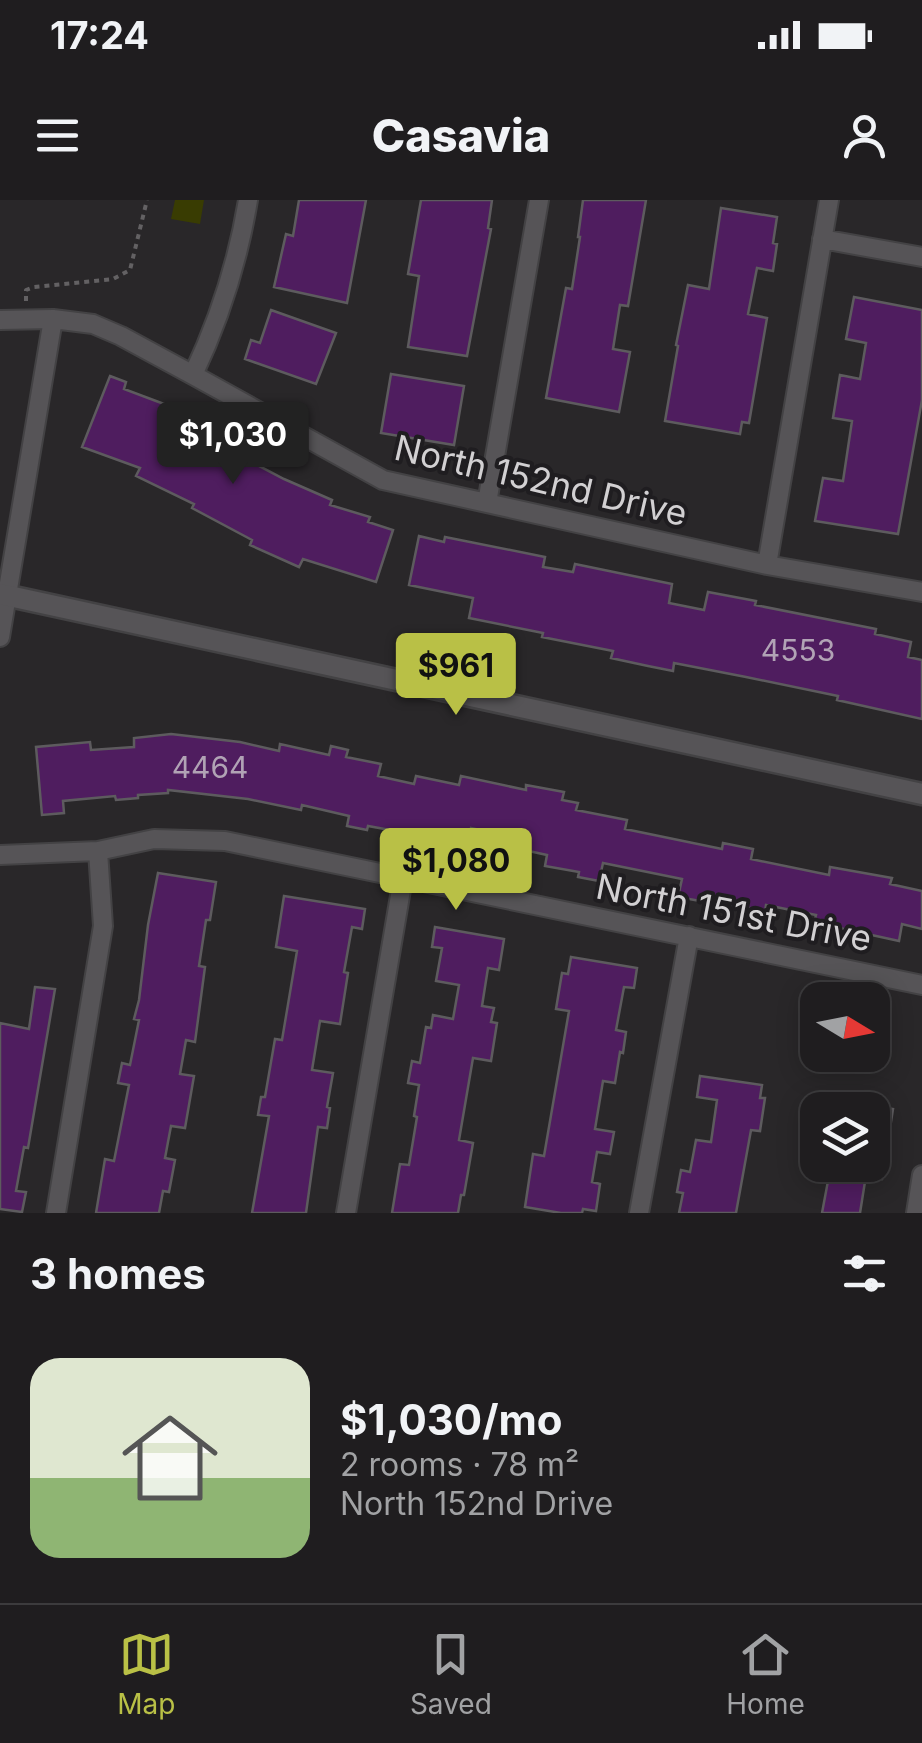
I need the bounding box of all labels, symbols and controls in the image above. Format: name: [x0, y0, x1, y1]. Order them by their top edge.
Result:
text: 17:24: [50, 12, 149, 58]
icon: menu: [30, 108, 85, 163]
text: Casavia: [372, 108, 550, 163]
icon: person: [837, 108, 892, 163]
pin: $1,030: [152, 402, 314, 487]
text: $1,030: [179, 415, 287, 454]
street label: North 152nd Drive: [391, 426, 691, 534]
house number: 4553: [761, 632, 835, 668]
pin: $961: [397, 633, 515, 718]
text: $961: [418, 646, 494, 685]
house number: 4464: [172, 749, 248, 785]
pin: $1,080: [375, 828, 537, 913]
text: $1,080: [402, 841, 510, 880]
street label: North 151st Drive: [593, 865, 875, 959]
north arrow: [800, 982, 890, 1072]
map controls: [800, 982, 890, 1182]
button: layers: [800, 1092, 890, 1182]
icon: filters: [837, 1246, 892, 1301]
text: 3 homes: [30, 1248, 206, 1299]
text: $1,030/mo: [340, 1394, 563, 1445]
icon: home: [110, 1398, 230, 1518]
text: 2 rooms · 78 m²: [340, 1445, 579, 1484]
text: North 152nd Drive: [340, 1484, 613, 1523]
tab: Map: [117, 1627, 175, 1721]
tab: Saved: [410, 1627, 492, 1721]
tab: Home: [726, 1627, 805, 1721]

